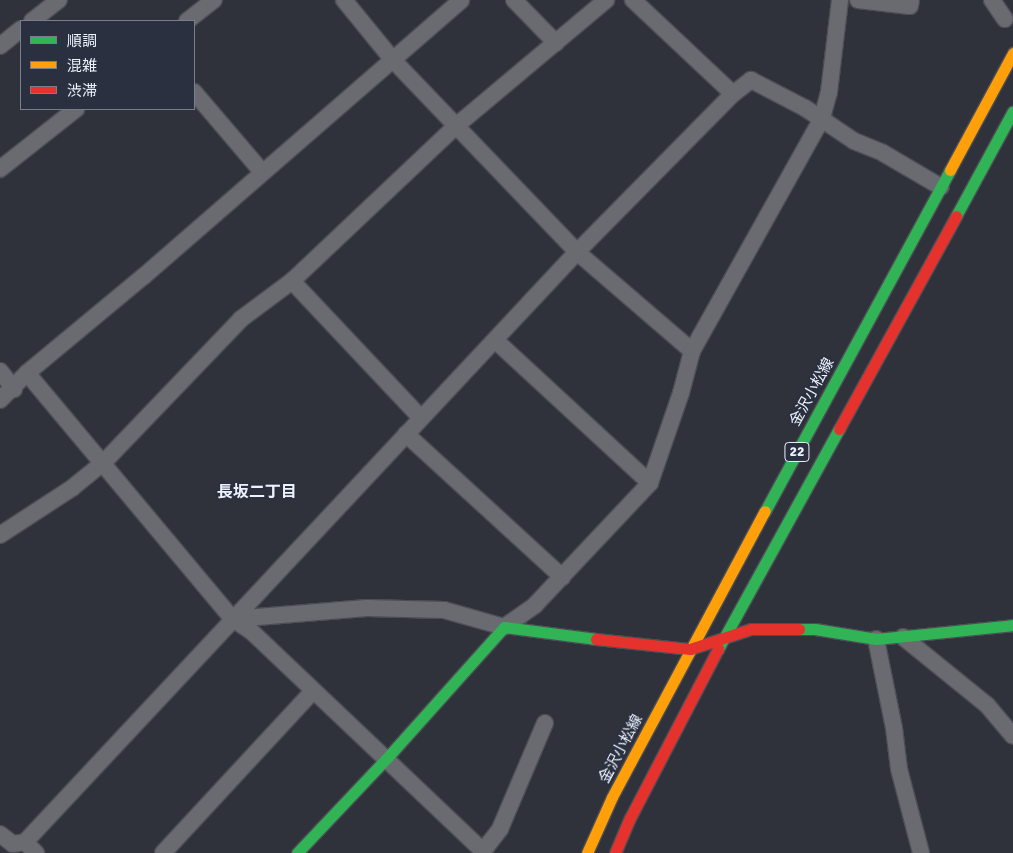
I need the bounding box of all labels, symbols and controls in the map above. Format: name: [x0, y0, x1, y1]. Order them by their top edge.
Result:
legend: [20, 20, 195, 110]
text: 順調: [67, 32, 97, 50]
text: 混雑: [67, 57, 97, 75]
text: 渋滞: [67, 82, 97, 100]
street label: 金沢小松線: [786, 355, 838, 429]
road number: 22: [783, 441, 811, 464]
district label: 長坂二丁目: [217, 482, 297, 502]
street label: 金沢小松線: [595, 712, 647, 786]

